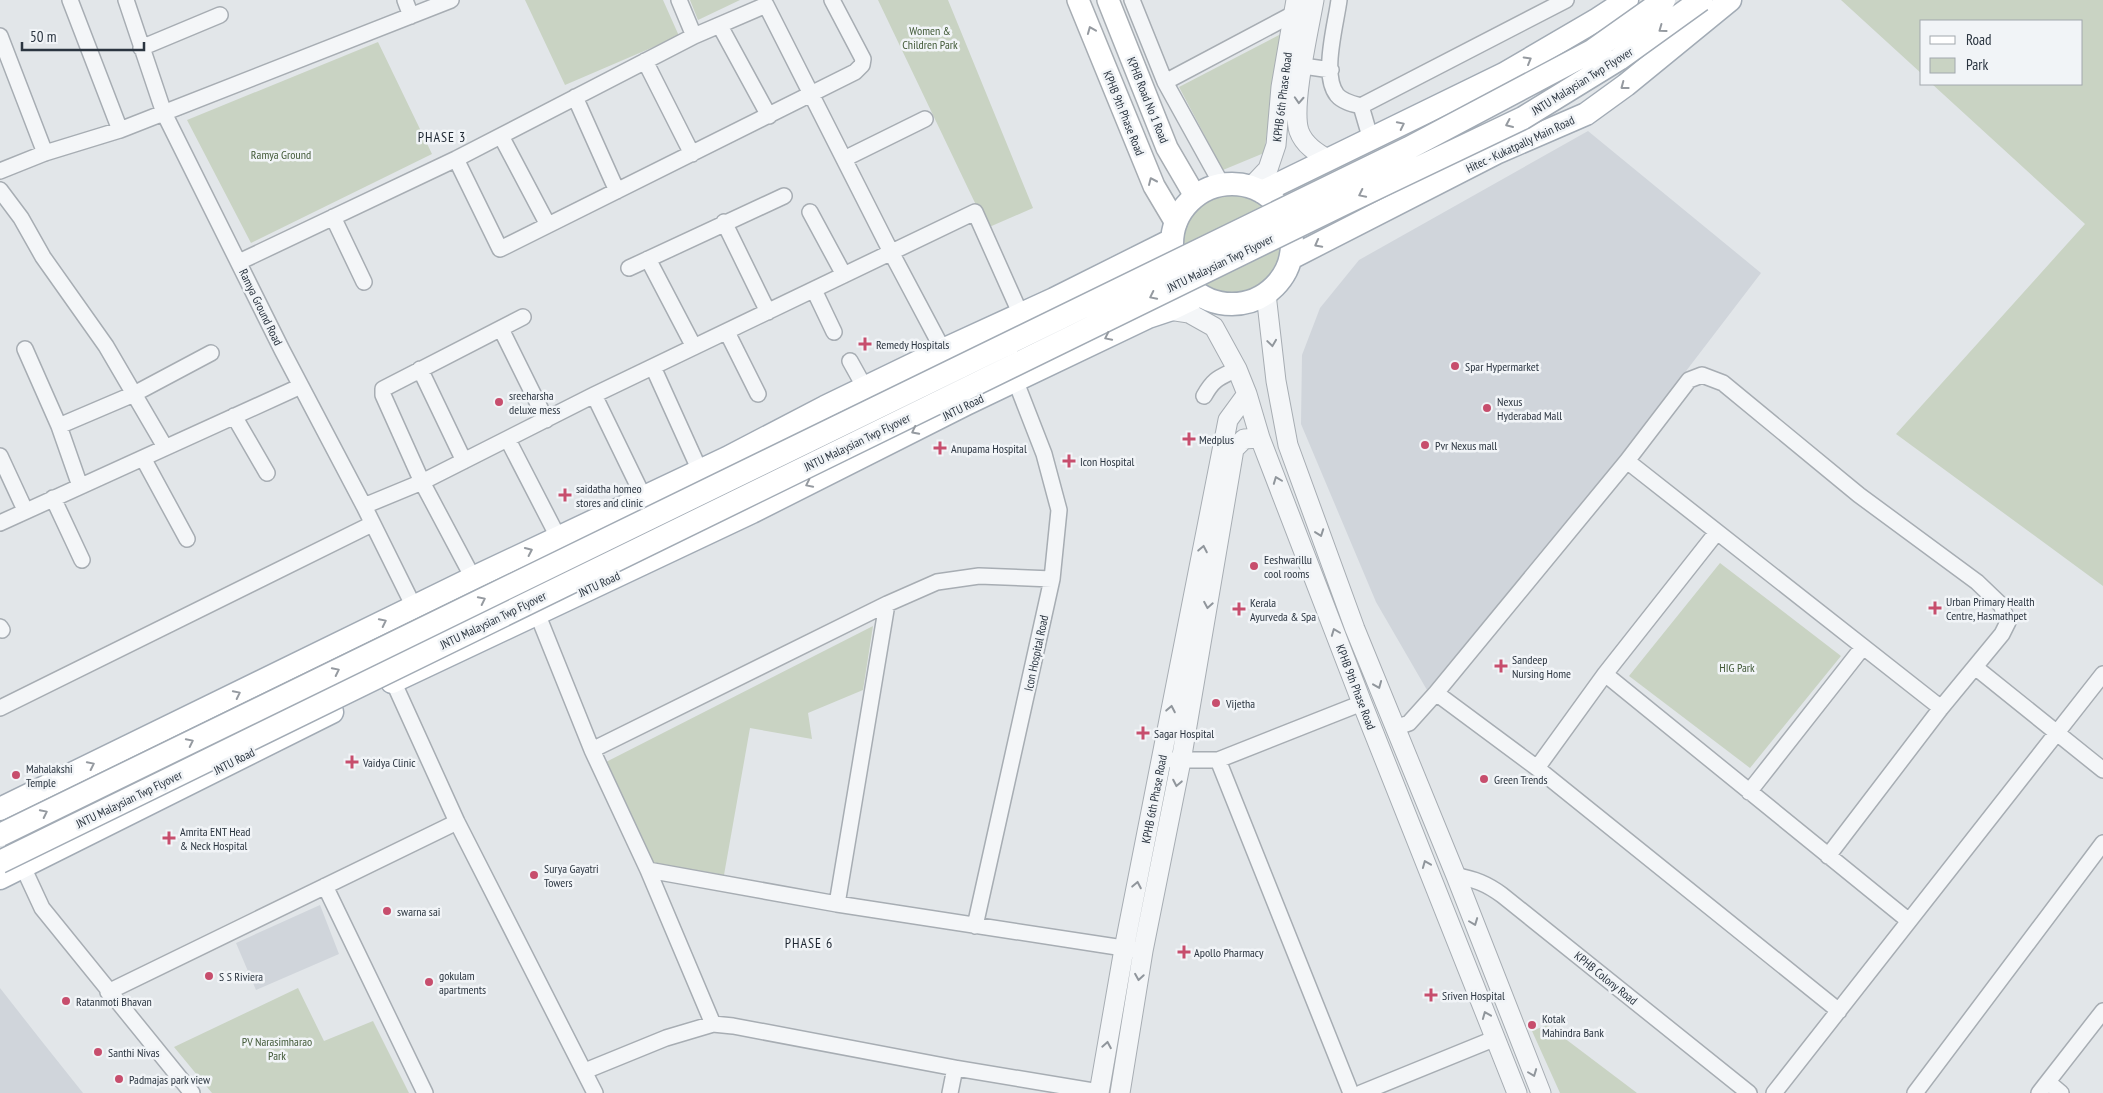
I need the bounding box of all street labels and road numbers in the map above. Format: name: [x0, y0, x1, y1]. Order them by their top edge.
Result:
street label: JNTU Malaysian Twp Flyover: [1528, 43, 1636, 119]
street label: KPHB 6th Phase Road: [1269, 51, 1295, 143]
street label: KPHB Road No 1 Road: [1124, 55, 1172, 145]
street label: KPHB 9th Phase Road: [1100, 68, 1148, 158]
street label: Hitec - Kukatpally Main Road: [1463, 112, 1577, 176]
street label: JNTU Malaysian Twp Flyover: [1164, 230, 1276, 296]
street label: Ramya Ground Road: [236, 266, 286, 348]
street label: JNTU Road: [939, 391, 986, 424]
street label: JNTU Malaysian Twp Flyover: [801, 409, 913, 475]
street label: JNTU Road: [575, 568, 622, 601]
street label: JNTU Malaysian Twp Flyover: [437, 587, 549, 653]
street label: Icon Hospital Road: [1021, 614, 1051, 692]
street label: KPHB 9th Phase Road: [1333, 642, 1379, 732]
street label: JNTU Road: [210, 744, 257, 778]
street label: KPHB 6th Phase Road: [1138, 753, 1170, 845]
street label: JNTU Malaysian Twp Flyover: [73, 766, 185, 832]
street label: KPHB Colony Road: [1571, 948, 1641, 1008]

